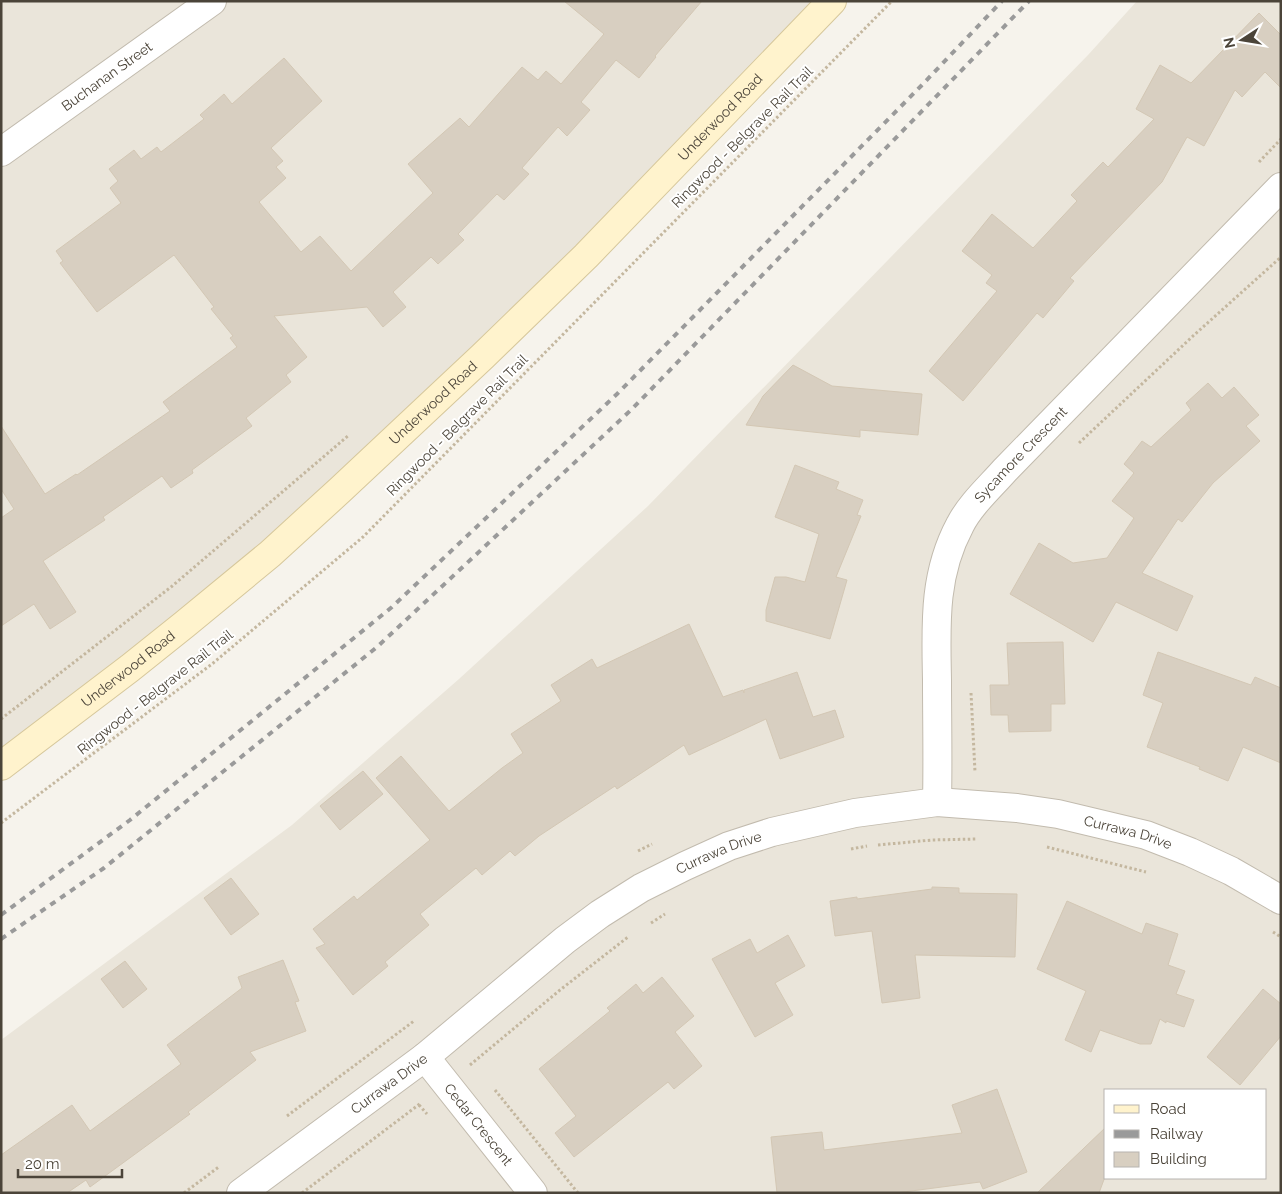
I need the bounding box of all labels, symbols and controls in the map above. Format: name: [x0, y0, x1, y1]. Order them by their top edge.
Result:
north arrow: [1217, 15, 1267, 65]
text: N: [1220, 36, 1238, 50]
street label: Buchanan Street: [58, 38, 155, 114]
street label: Ringwood - Belgrave Rail Trail: [668, 63, 816, 211]
street label: Underwood Road: [675, 70, 765, 164]
street label: Ringwood - Belgrave Rail Trail: [383, 351, 531, 499]
street label: Underwood Road: [386, 358, 480, 448]
street label: Sycamore Crescent: [971, 403, 1071, 506]
street label: Ringwood - Belgrave Rail Trail: [74, 626, 236, 758]
street label: Underwood Road: [78, 627, 178, 710]
street label: Currawa Drive: [1082, 812, 1174, 852]
street label: Currawa Drive: [673, 828, 763, 877]
street label: Currawa Drive: [348, 1050, 430, 1117]
street label: Cedar Crescent: [441, 1080, 516, 1169]
legend: [1104, 1089, 1267, 1179]
text: Road: [1150, 1100, 1186, 1118]
text: Railway: [1150, 1125, 1203, 1143]
scale bar: [18, 1146, 121, 1178]
text: Building: [1150, 1150, 1207, 1168]
text: 20 m: [25, 1155, 60, 1173]

